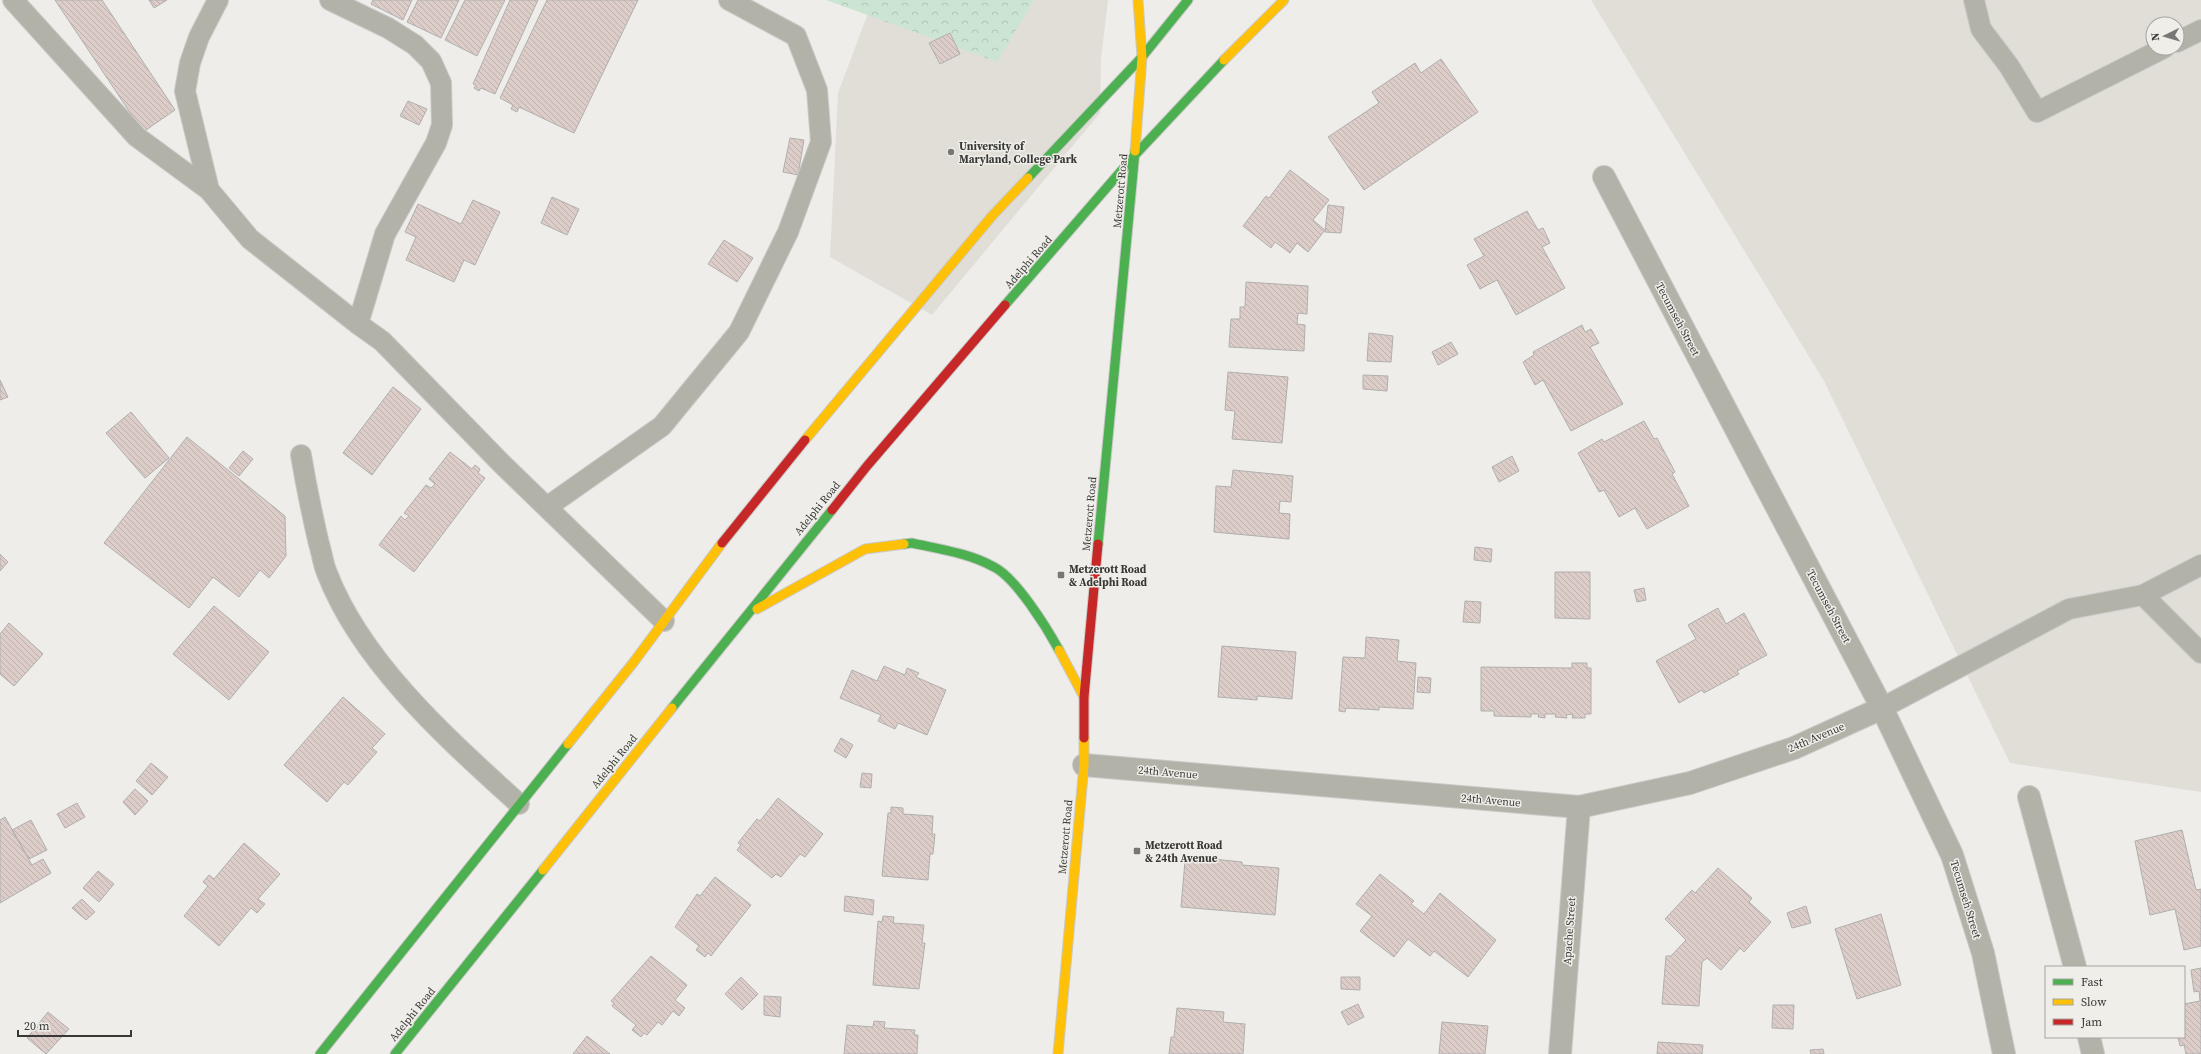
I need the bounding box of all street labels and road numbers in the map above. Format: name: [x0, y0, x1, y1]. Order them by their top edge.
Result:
street label: Metzerott Road: [1110, 152, 1131, 229]
street label: Adelphi Road: [1001, 232, 1056, 292]
street label: Tecumseh Street: [1652, 280, 1703, 359]
street label: Metzerott Road: [1079, 475, 1100, 552]
street label: Adelphi Road: [791, 478, 844, 539]
street label: Tecumseh Street: [1803, 567, 1854, 646]
street label: 24th Avenue: [1786, 719, 1847, 756]
street label: Adelphi Road: [588, 731, 641, 792]
street label: 24th Avenue: [1137, 762, 1199, 783]
street label: 24th Avenue: [1460, 790, 1522, 811]
street label: Metzerott Road: [1055, 798, 1076, 875]
street label: Tecumseh Street: [1946, 858, 1985, 941]
street label: Apache Street: [1560, 896, 1579, 965]
street label: Adelphi Road: [386, 984, 439, 1045]

